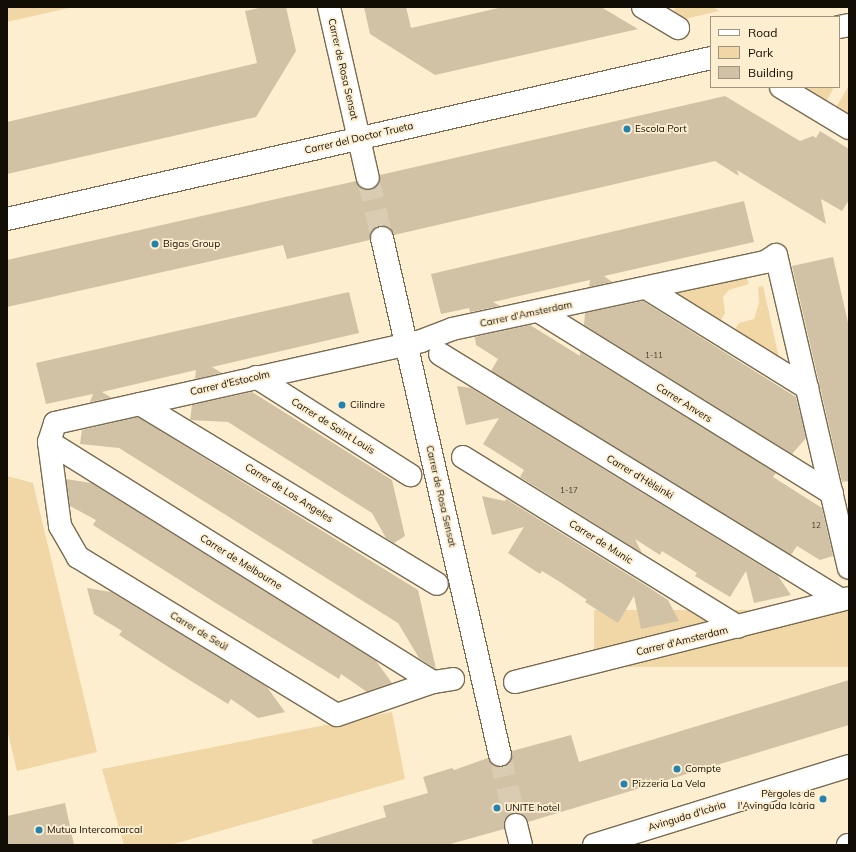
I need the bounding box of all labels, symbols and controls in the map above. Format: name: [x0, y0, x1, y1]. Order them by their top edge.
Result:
legend: [710, 16, 840, 88]
street label: Carrer de Rosa Sensat: [325, 17, 361, 121]
text: Road: [748, 25, 777, 40]
text: Park: [748, 45, 773, 60]
text: Building: [748, 65, 793, 80]
street label: Carrer del Doctor Trueta: [304, 120, 414, 156]
place label: Escola Port: [635, 123, 687, 135]
marker: Escola Port: [622, 124, 632, 134]
place label: Bigas Group: [163, 238, 220, 250]
marker: Bigas Group: [150, 239, 160, 249]
street label: Carrer d'Amsterdam: [479, 298, 573, 330]
house number: 1-11: [645, 351, 663, 361]
street label: Carrer d'Estocolm: [189, 368, 271, 398]
street label: Carrer Anvers: [654, 381, 714, 425]
street label: Carrer de Saint Louis: [289, 395, 377, 457]
place label: Cilindre: [350, 399, 385, 411]
marker: Cilindre: [337, 400, 347, 410]
street label: Carrer de Rosa Sensat: [423, 444, 459, 548]
street label: Carrer d'Hèlsinki: [604, 452, 676, 502]
street label: Carrer de Los Angeles: [243, 461, 335, 525]
house number: 1-17: [560, 486, 578, 496]
street label: Carrer de Munic: [567, 518, 635, 566]
house number: 12: [811, 521, 821, 531]
street label: Carrer de Melbourne: [198, 532, 284, 592]
street label: Carrer de Seúl: [168, 609, 230, 653]
street label: Carrer d'Amsterdam: [635, 624, 729, 658]
place label: Compte: [685, 763, 721, 775]
marker: Compte: [672, 764, 682, 774]
place label: Pizzeria La Vela: [632, 778, 706, 790]
marker: Pizzeria La Vela: [619, 779, 629, 789]
place label: Pèrgoles de l'Avinguda Icària: [738, 787, 815, 810]
marker: Pèrgoles de l'Avinguda Icària: [818, 794, 828, 804]
street label: Avinguda d'Icària: [647, 798, 727, 834]
place label: UNITE hotel: [505, 802, 560, 814]
marker: UNITE hotel: [492, 803, 502, 813]
place label: Mutua Intercomarcal: [47, 824, 142, 836]
marker: Mutua Intercomarcal: [34, 825, 44, 835]

